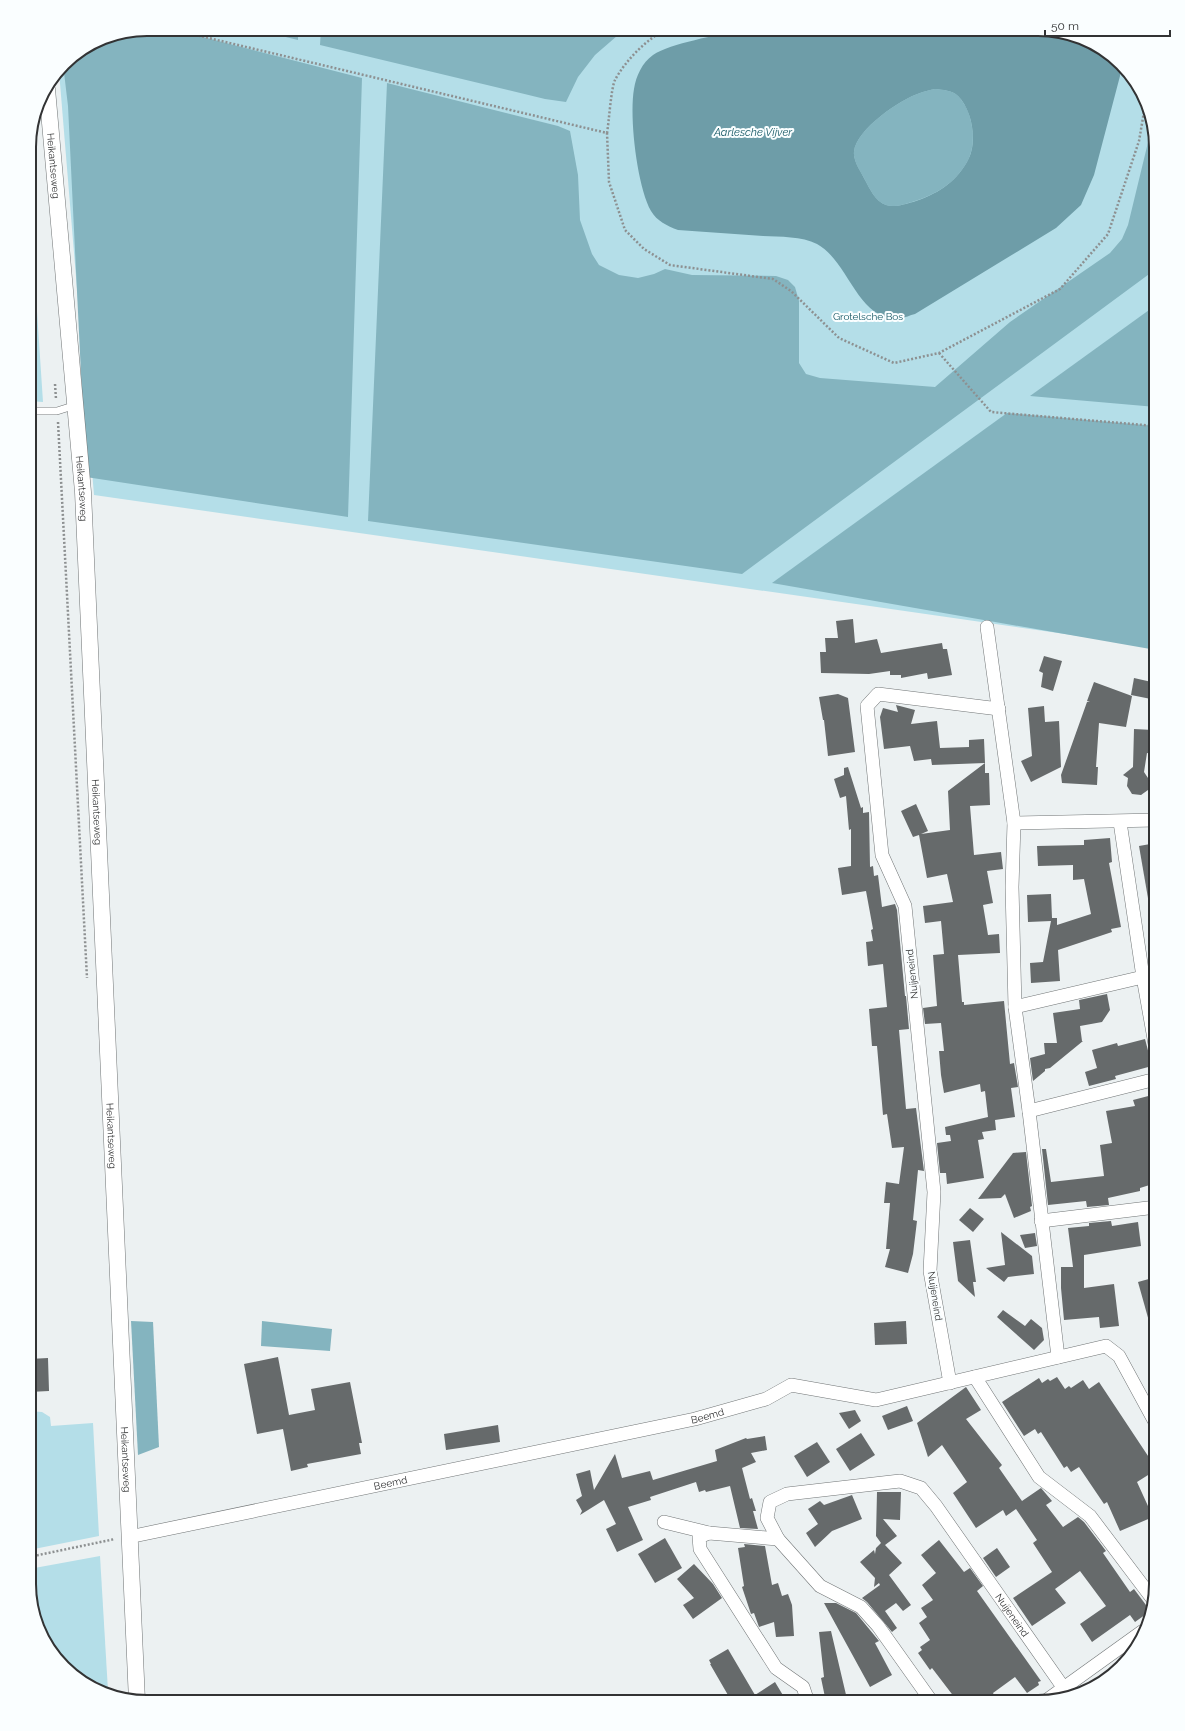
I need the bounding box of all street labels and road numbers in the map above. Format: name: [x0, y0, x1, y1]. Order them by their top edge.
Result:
street label: Heikantseweg: [45, 132, 62, 199]
street label: Heikantseweg: [74, 455, 90, 522]
street label: Heikantseweg: [90, 779, 104, 845]
street label: Nuijeneind: [904, 949, 920, 999]
street label: Heikantseweg: [105, 1103, 119, 1169]
street label: Nuijeneind: [926, 1271, 944, 1321]
street label: Beemd: [690, 1406, 725, 1425]
street label: Heikantseweg: [119, 1426, 133, 1493]
street label: Beemd: [373, 1474, 408, 1491]
street label: Nuijeneind: [994, 1591, 1031, 1639]

